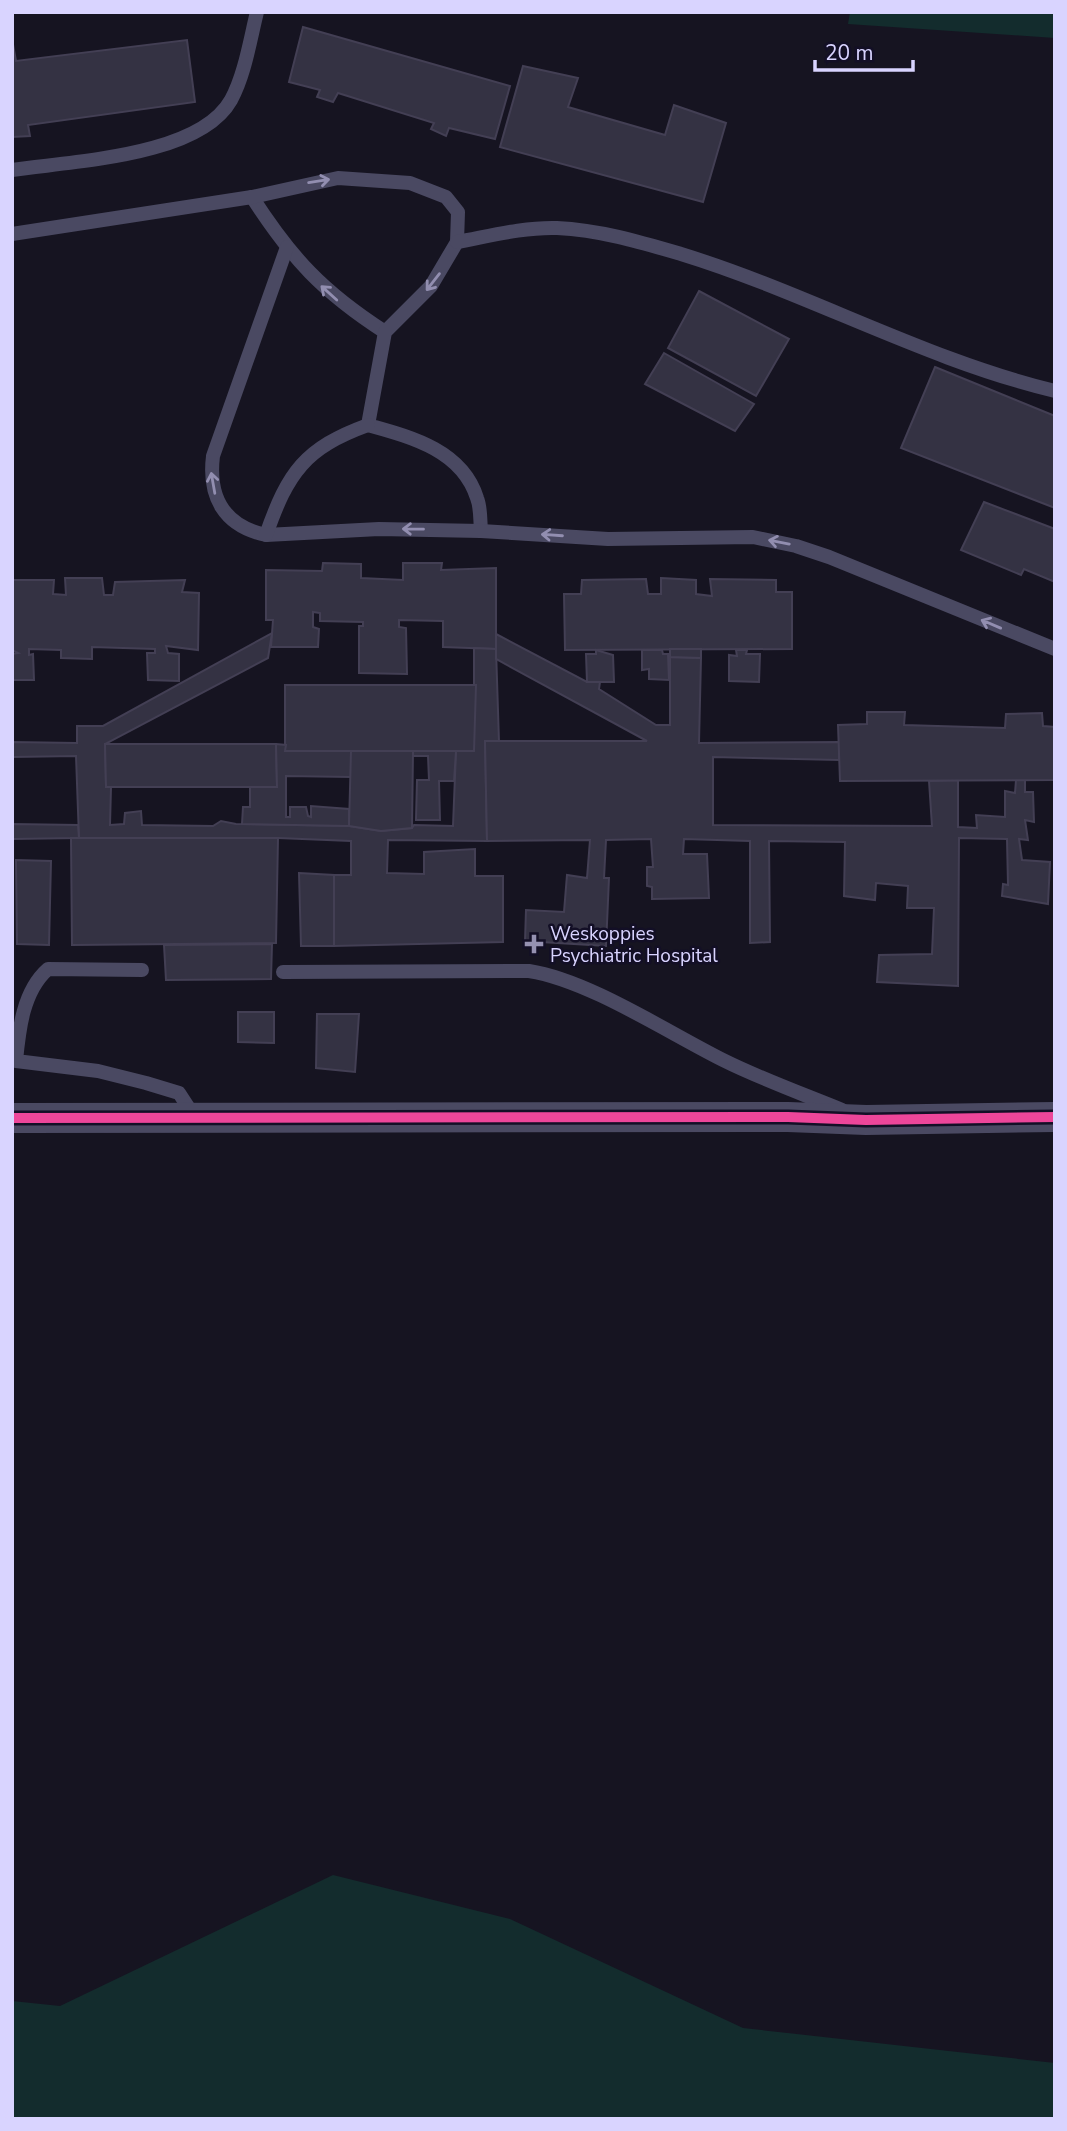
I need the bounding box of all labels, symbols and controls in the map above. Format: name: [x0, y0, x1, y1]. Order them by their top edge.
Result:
scale bar: [815, 28, 913, 72]
text: 20 m: [825, 39, 874, 67]
one-way arrow: [307, 174, 330, 187]
one-way arrow: [425, 272, 441, 290]
one-way arrow: [320, 285, 338, 301]
one-way arrow: [206, 472, 219, 495]
one-way arrow: [402, 522, 425, 536]
one-way arrow: [541, 529, 564, 542]
one-way arrow: [768, 535, 791, 549]
one-way arrow: [981, 617, 1003, 630]
place label: Weskoppies Psychiatric Hospital: [550, 921, 718, 969]
marker: Weskoppies Psychiatric Hospital: [524, 934, 544, 954]

